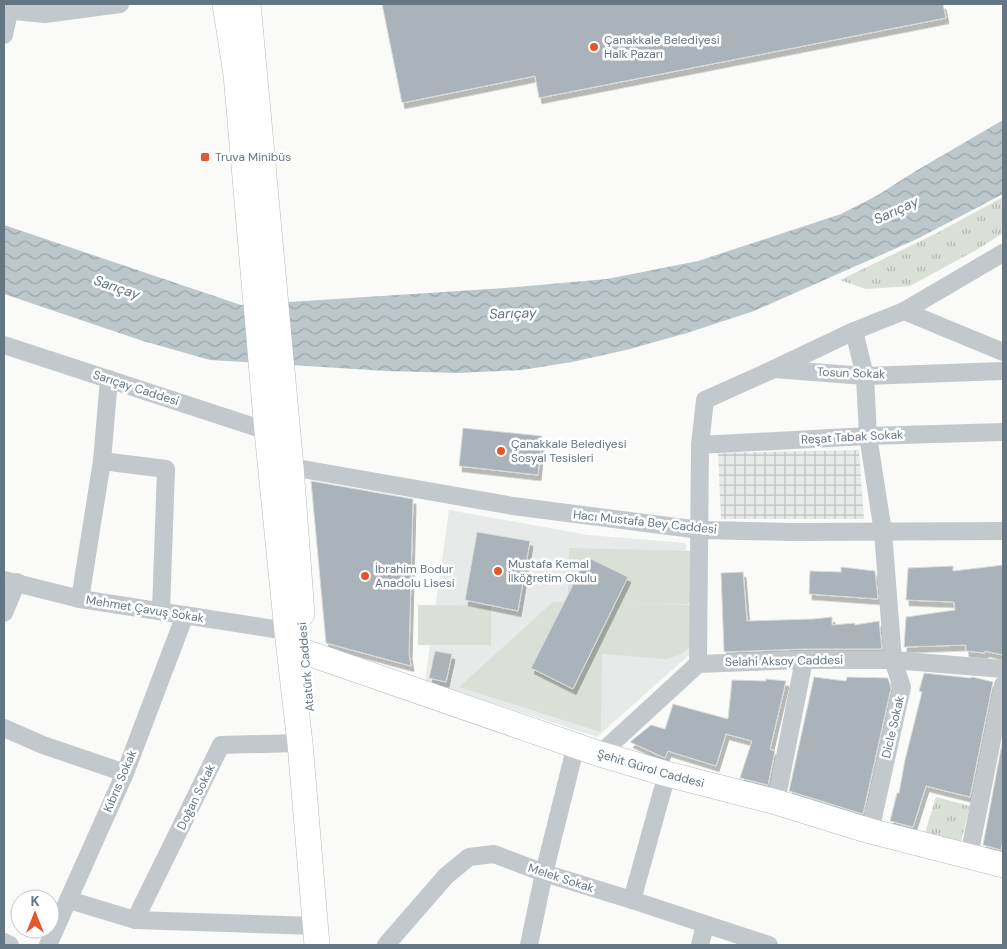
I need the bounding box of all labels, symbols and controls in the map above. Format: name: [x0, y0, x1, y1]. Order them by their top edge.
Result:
place label: Çanakkale Belediyesi Halk Pazarı: [604, 32, 720, 62]
marker: Çanakkale Belediyesi Halk Pazarı: [588, 41, 600, 53]
place label: Truva Minibüs: [215, 149, 291, 165]
marker: Truva Minibüs: [199, 151, 211, 163]
water label: Sarıçay: [871, 191, 922, 228]
water label: Sarıçay: [92, 271, 144, 304]
water label: Sarıçay: [489, 303, 538, 323]
street label: Tosun Sokak: [817, 364, 885, 382]
street label: Sarıçay Caddesi: [91, 367, 181, 409]
street label: Reşat Tabak Sokak: [801, 426, 903, 448]
place label: Çanakkale Belediyesi Sosyal Tesisleri: [511, 436, 627, 466]
marker: Çanakkale Belediyesi Sosyal Tesisleri: [495, 445, 507, 457]
street label: Hacı Mustafa Bey Caddesi: [572, 506, 718, 538]
place label: Mustafa Kemal İlköğretim Okulu: [508, 556, 597, 586]
place label: İbrahim Bodur Anadolu Lisesi: [375, 561, 455, 591]
marker: Mustafa Kemal İlköğretim Okulu: [492, 565, 504, 577]
marker: İbrahim Bodur Anadolu Lisesi: [359, 570, 371, 582]
street label: Mehmet Çavuş Sokak: [85, 592, 205, 626]
street label: Atatürk Caddesi: [294, 622, 318, 712]
street label: Selahi Aksoy Caddesi: [725, 652, 843, 670]
street label: Dicle Sokak: [878, 694, 908, 760]
street label: Şehit Gürol Caddesi: [595, 746, 706, 791]
street label: Kıbrıs Sokak: [100, 747, 140, 815]
street label: Doğan Sokak: [173, 762, 219, 832]
street label: Melek Sokak: [526, 860, 596, 896]
north arrow: [10, 889, 60, 939]
text: K: [30, 892, 40, 910]

